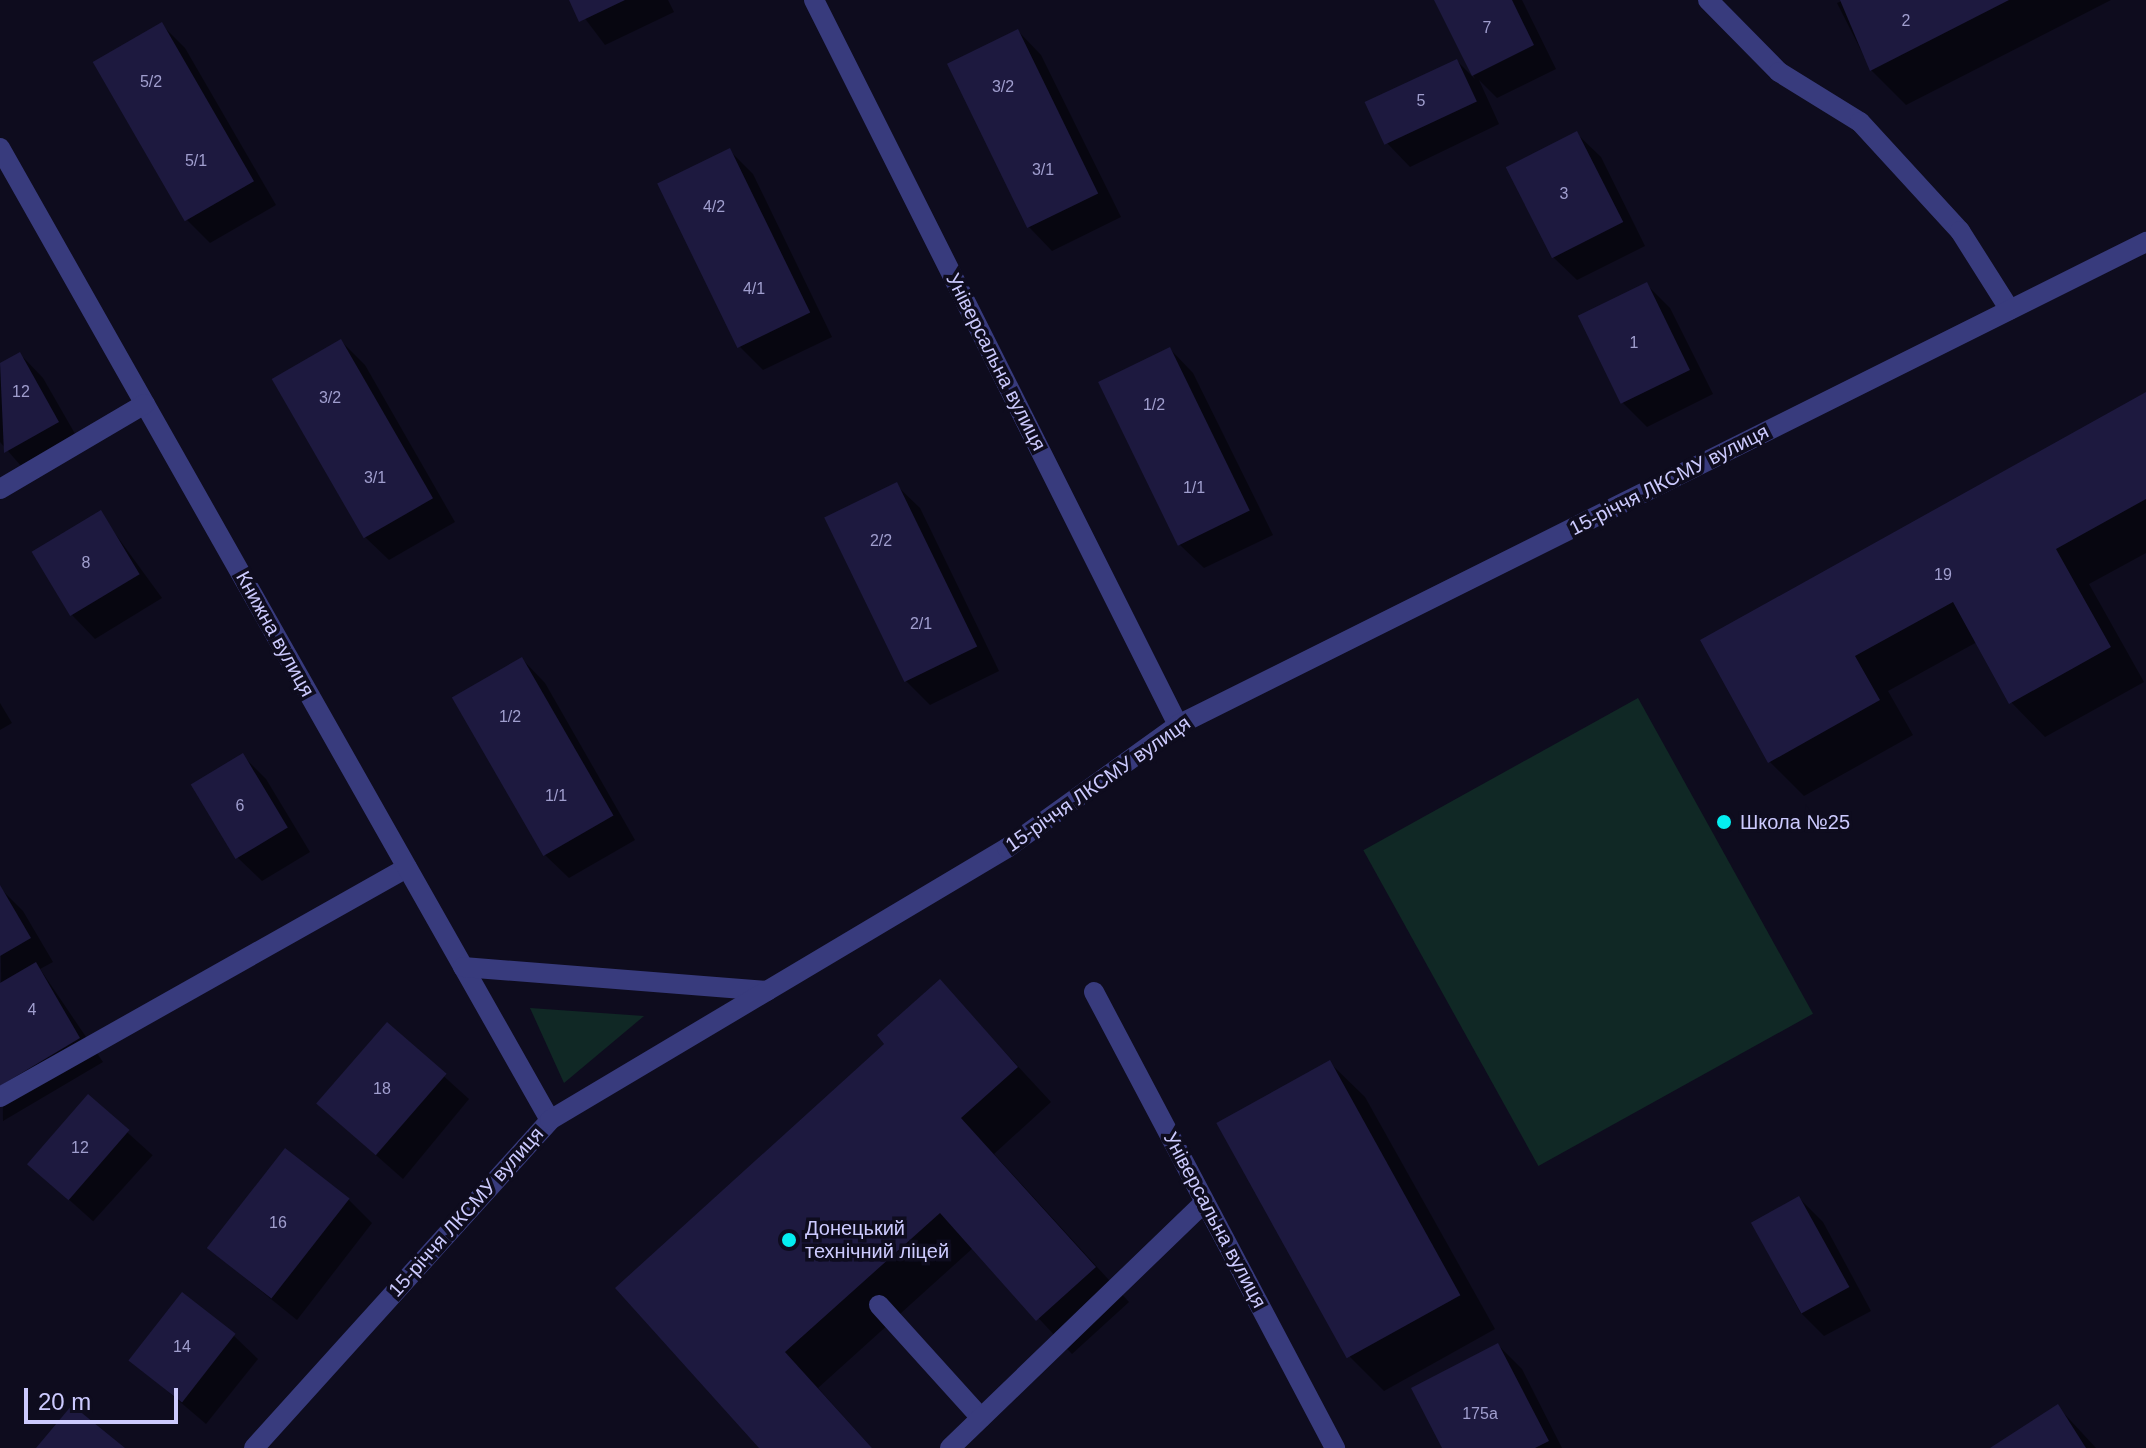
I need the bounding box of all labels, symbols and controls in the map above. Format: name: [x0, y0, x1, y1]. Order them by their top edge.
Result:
house number: 2: [1902, 11, 1910, 31]
house number: 7: [1483, 18, 1491, 38]
house number: 5/2: [140, 72, 162, 92]
house number: 3/2: [992, 77, 1014, 97]
house number: 5: [1417, 91, 1425, 111]
house number: 5/1: [185, 151, 207, 171]
house number: 3/1: [1032, 160, 1054, 180]
house number: 3: [1560, 184, 1568, 204]
house number: 4/2: [703, 197, 725, 217]
street label: Універсальна вулиця: [941, 269, 1051, 455]
house number: 4/1: [743, 279, 765, 299]
house number: 1: [1630, 333, 1638, 353]
house number: 12: [12, 382, 30, 402]
house number: 3/2: [319, 388, 341, 408]
house number: 1/2: [1143, 395, 1165, 415]
street label: 15-річчя ЛКСМУ вулиця: [1565, 419, 1773, 541]
house number: 3/1: [364, 468, 386, 488]
house number: 1/1: [1183, 478, 1205, 498]
house number: 2/2: [870, 531, 892, 551]
house number: 8: [82, 553, 90, 573]
house number: 19: [1934, 565, 1952, 585]
street label: Книжна вулиця: [231, 567, 319, 701]
house number: 2/1: [910, 614, 932, 634]
house number: 1/2: [499, 707, 521, 727]
street label: 15-річчя ЛКСМУ вулиця: [1001, 711, 1195, 857]
house number: 1/1: [545, 786, 567, 806]
house number: 6: [236, 796, 244, 816]
place label: Школа №25: [1740, 810, 1850, 834]
marker: Школа №25: [1715, 813, 1733, 831]
house number: 4: [28, 1000, 36, 1020]
house number: 18: [373, 1079, 391, 1099]
street label: 15-річчя ЛКСМУ вулиця: [383, 1122, 549, 1302]
street label: Універсальна вулиця: [1158, 1128, 1272, 1312]
house number: 12: [71, 1138, 89, 1158]
house number: 16: [269, 1213, 287, 1233]
place label: Донецький технічний ліцей: [805, 1216, 949, 1263]
marker: Донецький технічний ліцей: [780, 1231, 798, 1249]
house number: 14: [173, 1337, 191, 1357]
scale bar: [28, 1372, 182, 1422]
text: 20 m: [38, 1388, 91, 1415]
house number: 175а: [1462, 1404, 1498, 1424]

